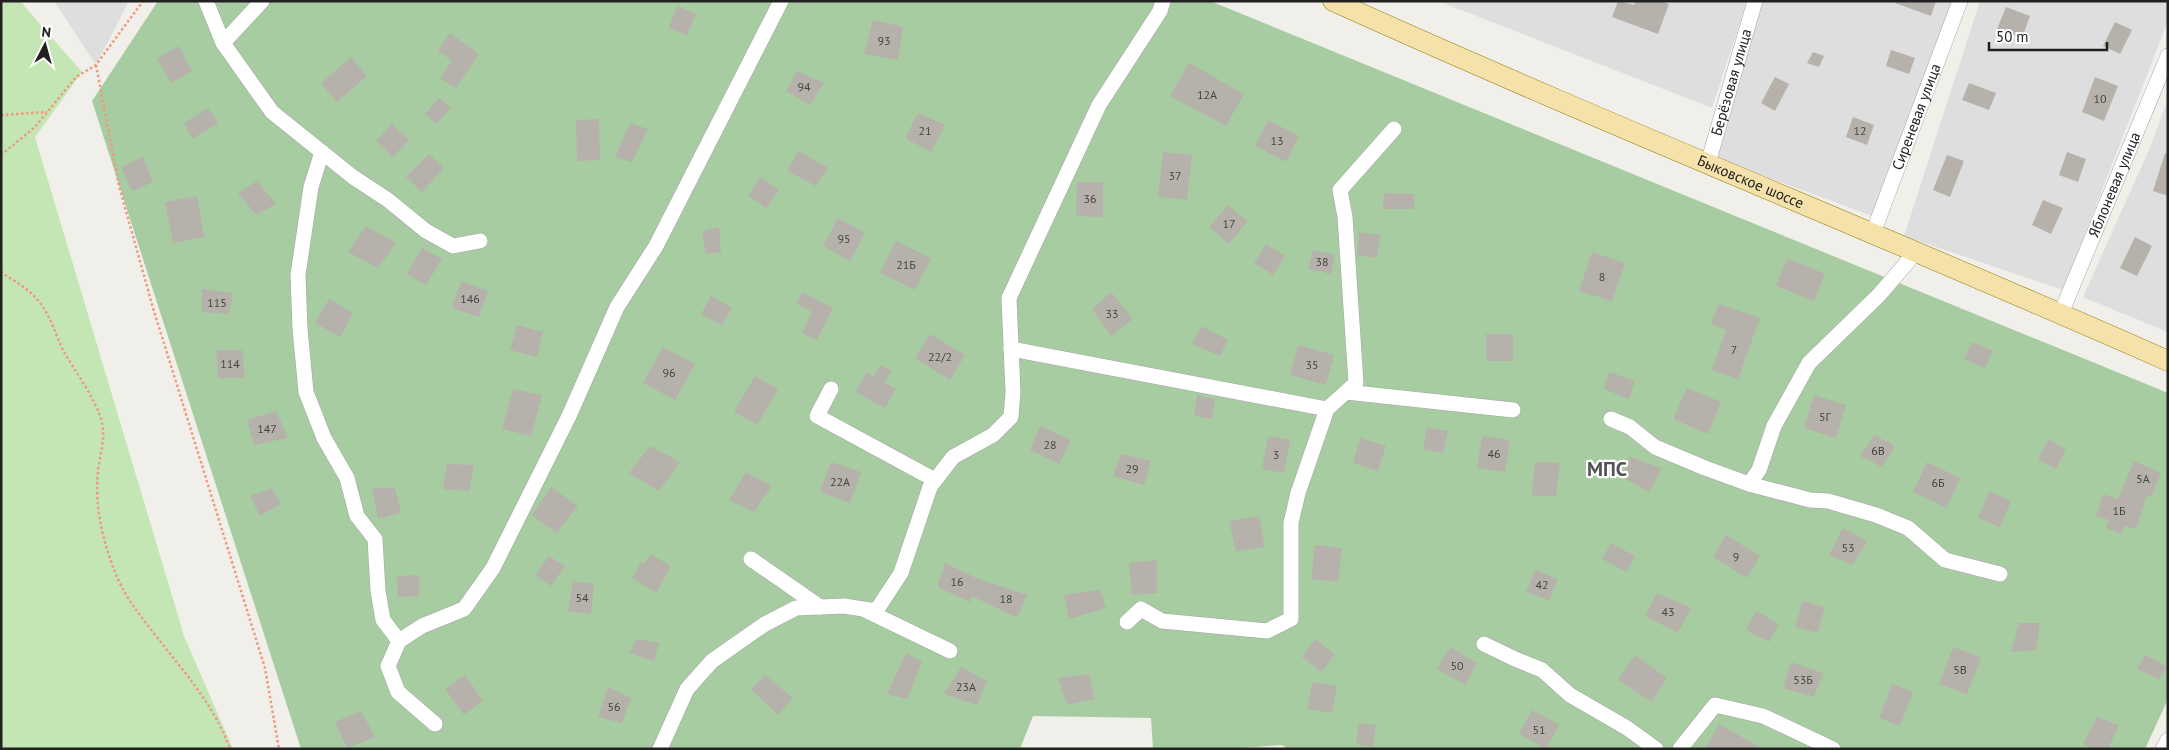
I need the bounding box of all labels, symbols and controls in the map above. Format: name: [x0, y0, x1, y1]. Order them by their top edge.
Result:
north arrow: [20, 20, 70, 70]
scale bar: [1989, 20, 2106, 52]
text: N: [41, 23, 52, 42]
street label: Берёзовая улица: [1706, 26, 1755, 138]
text: 50 m: [1996, 27, 2029, 46]
house number: 93: [877, 33, 891, 48]
street label: Сиреневая улица: [1887, 61, 1945, 173]
house number: 94: [797, 79, 811, 94]
house number: 12А: [1197, 87, 1217, 102]
house number: 10: [2093, 91, 2107, 106]
house number: 21: [918, 123, 932, 138]
house number: 12: [1853, 123, 1867, 138]
street label: Яблоневая улица: [2084, 129, 2144, 240]
house number: 13: [1270, 133, 1284, 148]
street label: Быковское шоссе: [1695, 151, 1807, 212]
house number: 37: [1168, 168, 1182, 183]
house number: 36: [1083, 191, 1097, 206]
house number: 17: [1222, 216, 1236, 231]
house number: 95: [837, 231, 851, 246]
house number: 38: [1315, 254, 1329, 269]
house number: 21Б: [896, 257, 916, 272]
house number: 8: [1599, 269, 1605, 284]
house number: 146: [460, 291, 480, 306]
house number: 115: [207, 295, 227, 310]
house number: 33: [1105, 306, 1119, 321]
house number: 7: [1731, 342, 1737, 357]
house number: 22/2: [928, 349, 952, 364]
house number: 114: [220, 356, 240, 371]
house number: 35: [1305, 357, 1319, 372]
house number: 96: [662, 365, 676, 380]
house number: 5Г: [1819, 409, 1832, 424]
house number: 147: [257, 421, 277, 436]
house number: 28: [1043, 437, 1057, 452]
house number: 6В: [1871, 443, 1885, 458]
house number: 46: [1487, 446, 1501, 461]
house number: 3: [1273, 447, 1279, 462]
district label: МПС: [1587, 456, 1627, 482]
house number: 29: [1125, 461, 1139, 476]
house number: 5А: [2136, 471, 2150, 486]
house number: 22А: [830, 474, 850, 489]
house number: 6Б: [1931, 475, 1945, 490]
house number: 1Б: [2112, 503, 2126, 518]
house number: 53: [1841, 540, 1855, 555]
house number: 9: [1733, 549, 1739, 564]
house number: 16: [950, 574, 964, 589]
house number: 42: [1535, 577, 1549, 592]
house number: 54: [575, 590, 589, 605]
house number: 18: [999, 591, 1013, 606]
house number: 43: [1661, 604, 1675, 619]
house number: 50: [1450, 658, 1464, 673]
house number: 5В: [1953, 662, 1967, 677]
house number: 53Б: [1793, 672, 1813, 687]
house number: 23А: [956, 679, 976, 694]
house number: 56: [607, 699, 621, 714]
house number: 51: [1532, 722, 1546, 737]

